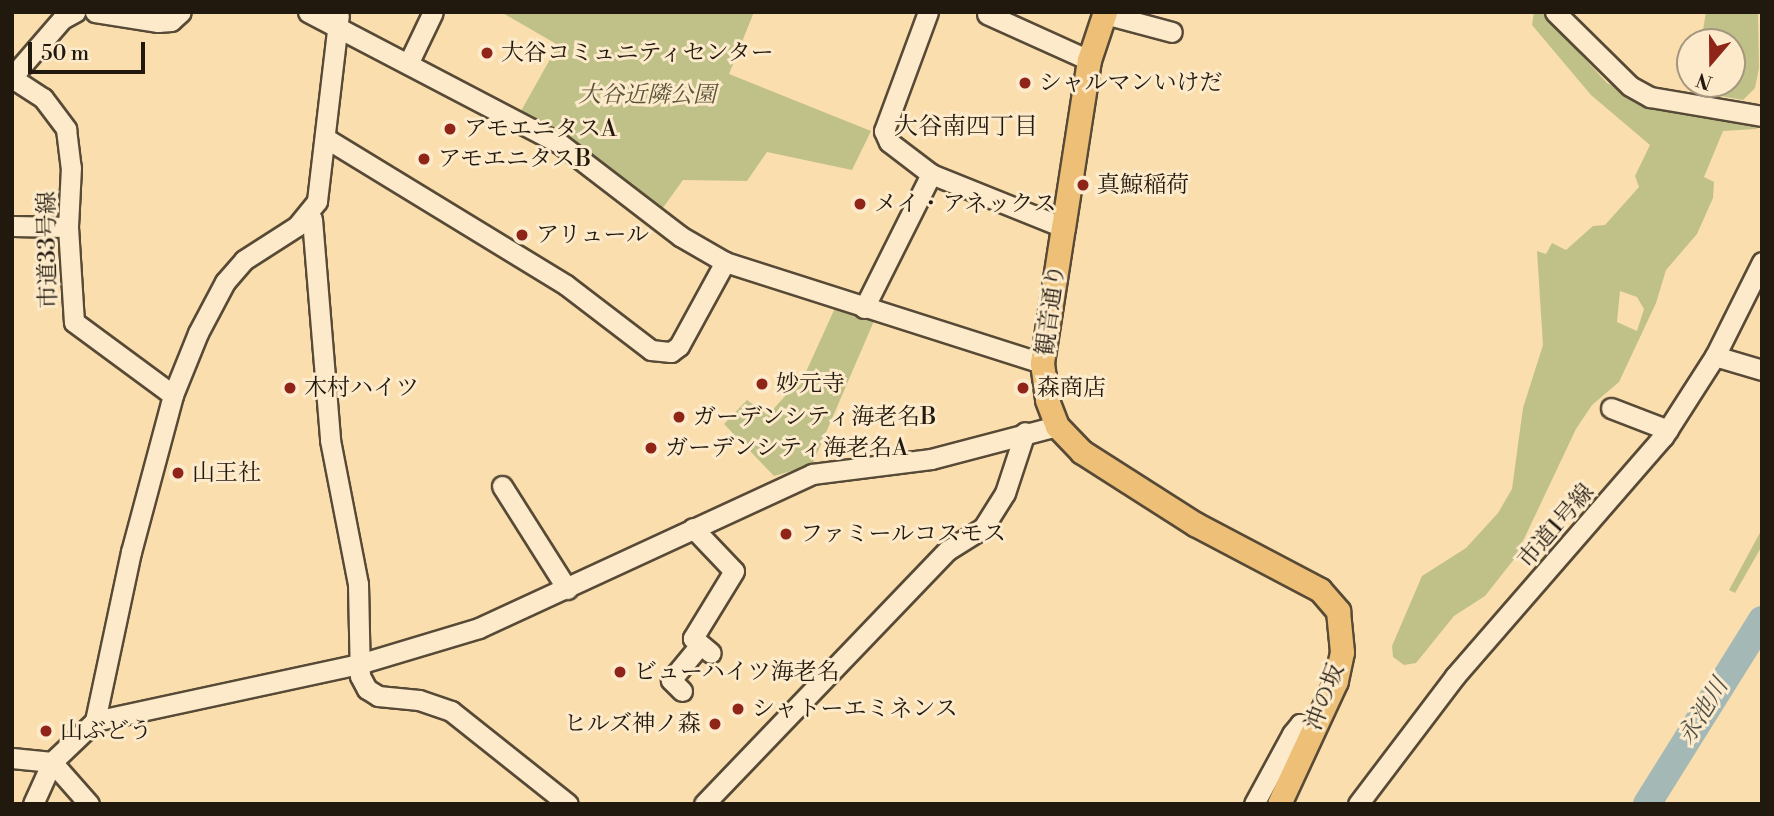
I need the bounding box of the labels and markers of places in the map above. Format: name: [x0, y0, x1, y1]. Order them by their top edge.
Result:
place label: 大谷コミュニティセンター: [501, 39, 777, 67]
marker: 大谷コミュニティセンター: [479, 45, 495, 61]
place label: シャルマンいけだ: [1039, 69, 1223, 97]
marker: シャルマンいけだ: [1017, 75, 1033, 91]
place label: アモエニタスA: [464, 115, 618, 143]
marker: アモエニタスA: [442, 121, 458, 137]
place label: アモエニタスB: [438, 145, 592, 173]
marker: アモエニタスB: [416, 151, 432, 167]
place label: 真鯨稲荷: [1097, 171, 1189, 199]
marker: 真鯨稲荷: [1075, 177, 1091, 193]
place label: メイ・アネックス: [874, 190, 1058, 218]
marker: メイ・アネックス: [852, 196, 868, 212]
place label: アリュール: [536, 221, 651, 249]
marker: アリュール: [514, 227, 530, 243]
place label: 妙元寺: [776, 370, 845, 398]
place label: 木村ハイツ: [304, 374, 419, 402]
place label: 森商店: [1037, 374, 1106, 402]
marker: 妙元寺: [754, 376, 770, 392]
marker: 木村ハイツ: [282, 380, 298, 396]
marker: 森商店: [1015, 380, 1031, 396]
place label: ガーデンシティ海老名B: [693, 403, 939, 431]
marker: ガーデンシティ海老名B: [671, 409, 687, 425]
place label: ガーデンシティ海老名A: [665, 434, 911, 462]
marker: ガーデンシティ海老名A: [643, 440, 659, 456]
place label: 山王社: [192, 459, 261, 487]
marker: 山王社: [170, 465, 186, 481]
place label: ファミールコスモス: [800, 520, 1007, 548]
marker: ファミールコスモス: [778, 526, 794, 542]
place label: ビューハイツ海老名: [634, 658, 841, 686]
marker: ビューハイツ海老名: [612, 664, 628, 680]
place label: シャトーエミネンス: [752, 695, 959, 723]
marker: シャトーエミネンス: [730, 701, 746, 717]
place label: ヒルズ神ノ森: [563, 710, 701, 738]
marker: ヒルズ神ノ森: [707, 716, 723, 732]
place label: 山ぶどう: [60, 717, 152, 745]
marker: 山ぶどう: [38, 723, 54, 739]

